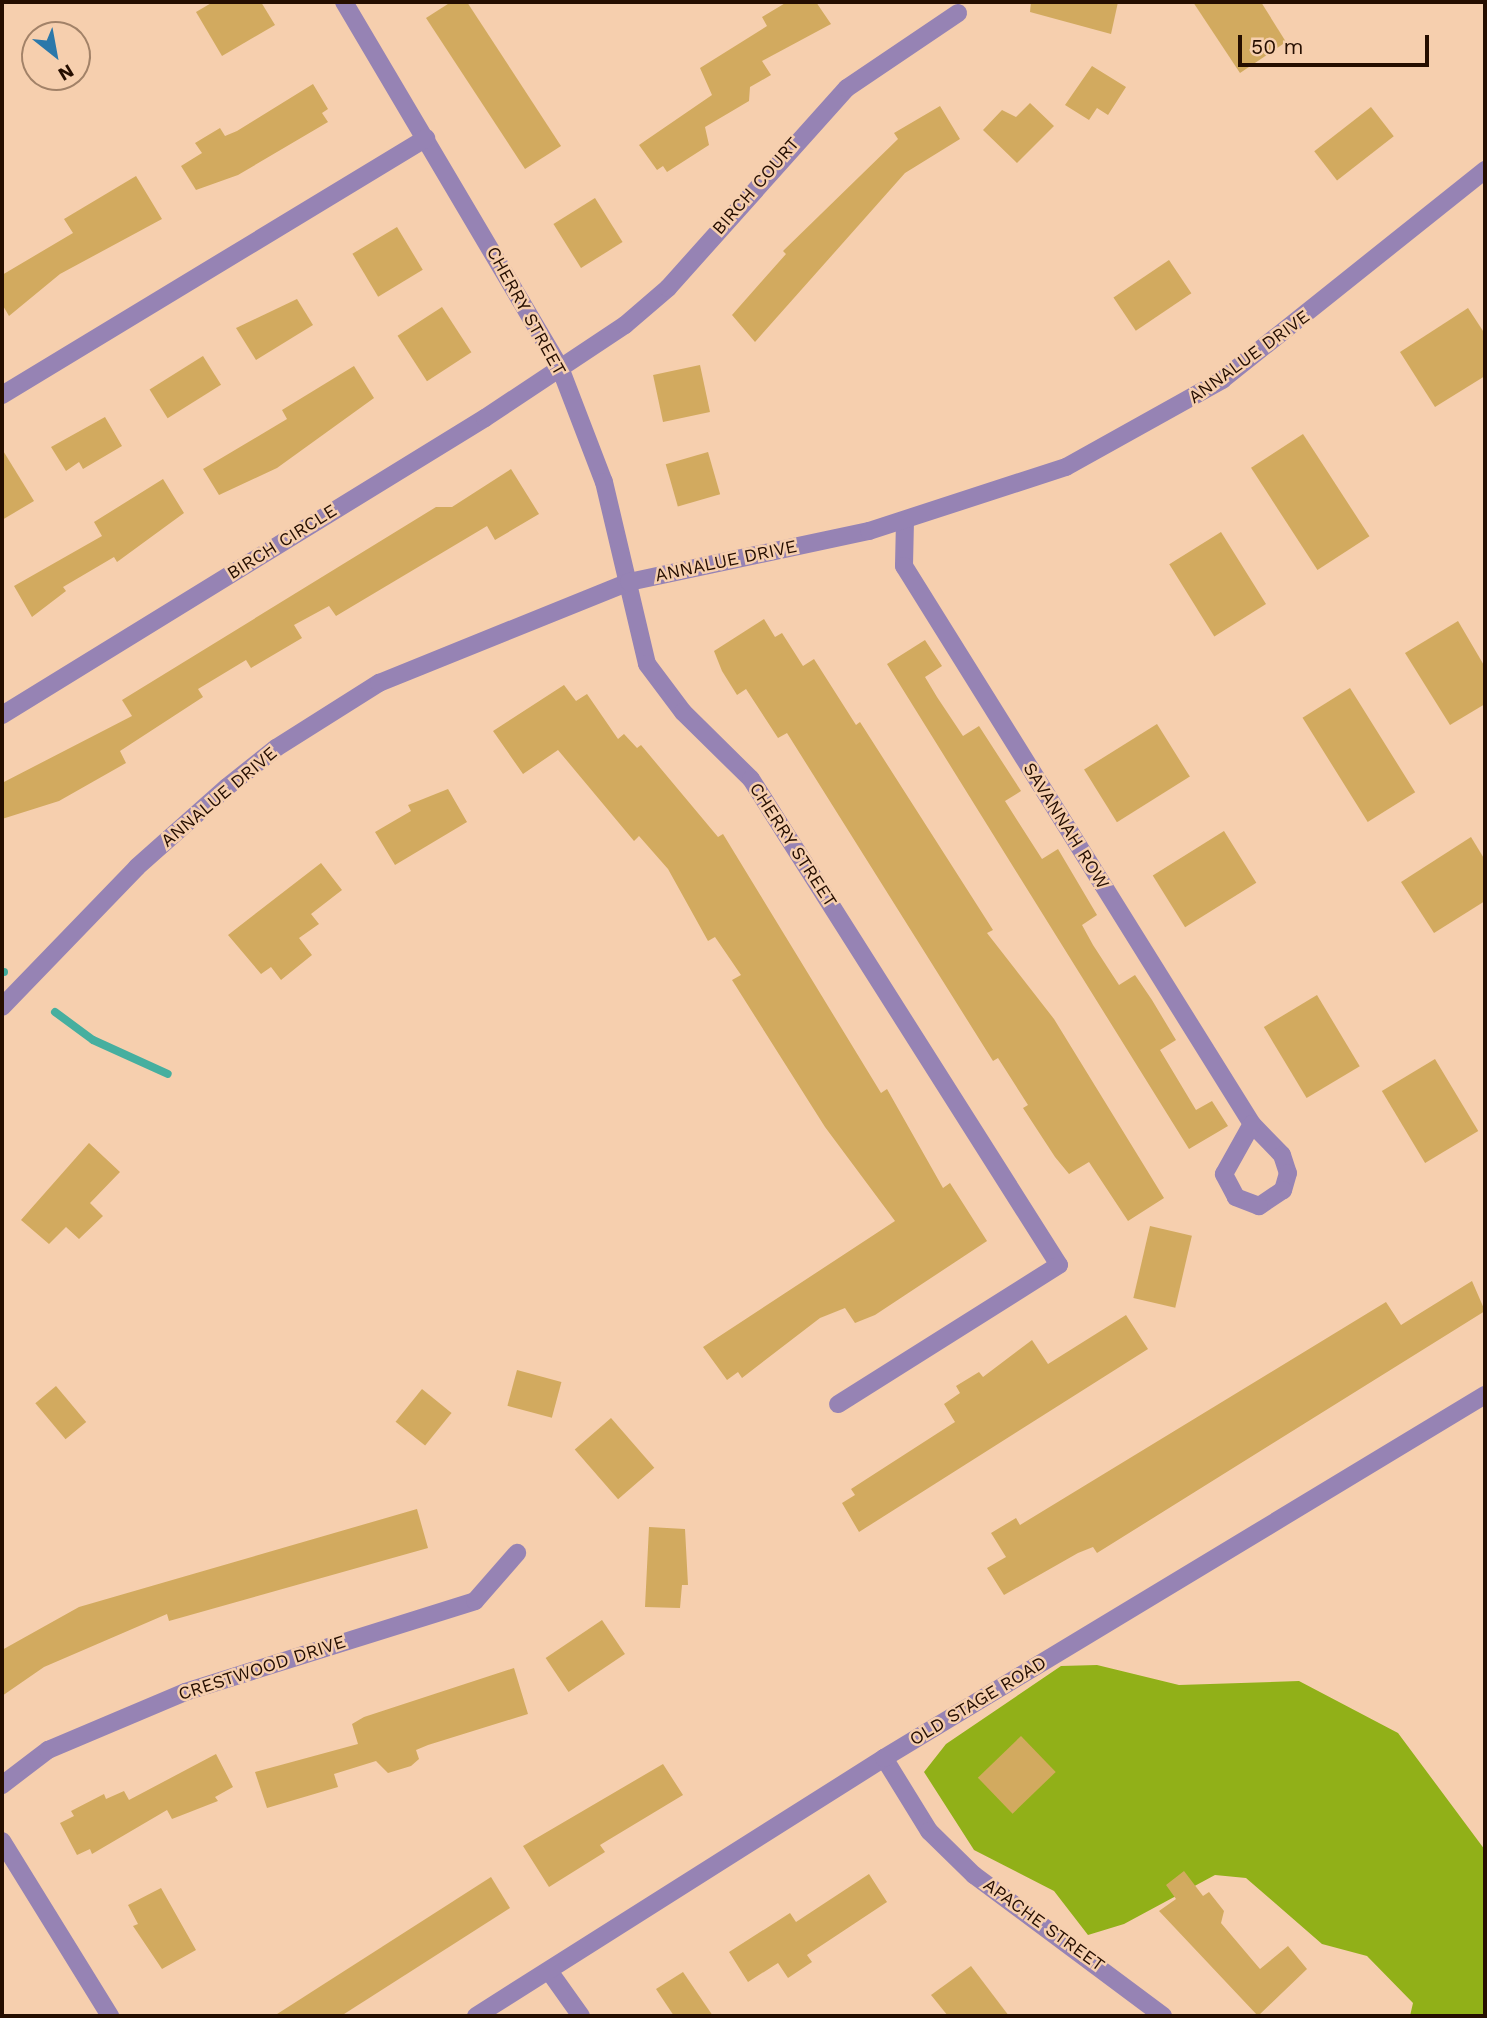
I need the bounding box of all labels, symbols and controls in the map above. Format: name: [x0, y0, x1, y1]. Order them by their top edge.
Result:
north arrow: [21, 21, 91, 91]
scale bar: [1242, 21, 1433, 65]
text: 50 m: [1251, 34, 1303, 59]
text: N: [54, 59, 78, 86]
street label: BIRCH COURT: [708, 133, 804, 239]
street label: CHERRY STREET: [481, 242, 571, 380]
street label: ANNALUE DRIVE: [1184, 306, 1314, 408]
street label: BIRCH CIRCLE: [223, 500, 341, 584]
street label: ANNALUE DRIVE: [653, 535, 799, 587]
street label: ANNALUE DRIVE: [157, 742, 281, 852]
street label: SAVANNAH ROW: [1018, 759, 1114, 893]
street label: CHERRY STREET: [745, 778, 841, 912]
street label: CRESTWOOD DRIVE: [176, 1631, 348, 1705]
street label: OLD STAGE ROAD: [906, 1652, 1050, 1750]
street label: APACHE STREET: [979, 1874, 1109, 1976]

